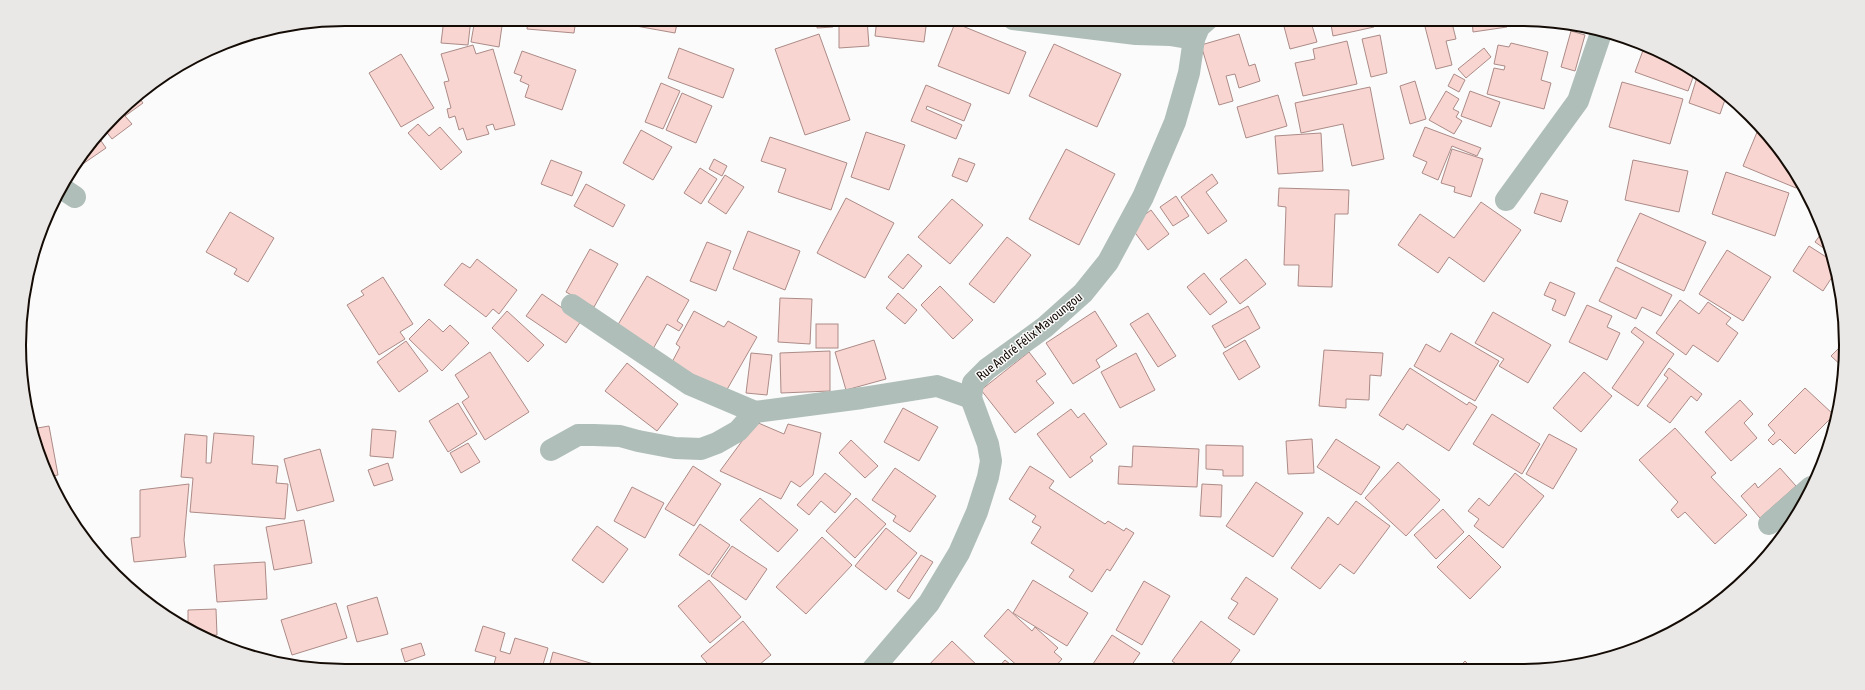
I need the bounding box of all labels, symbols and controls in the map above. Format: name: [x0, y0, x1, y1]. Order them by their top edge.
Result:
street label: Rue André Félix Mavoungou: [973, 289, 1085, 384]

